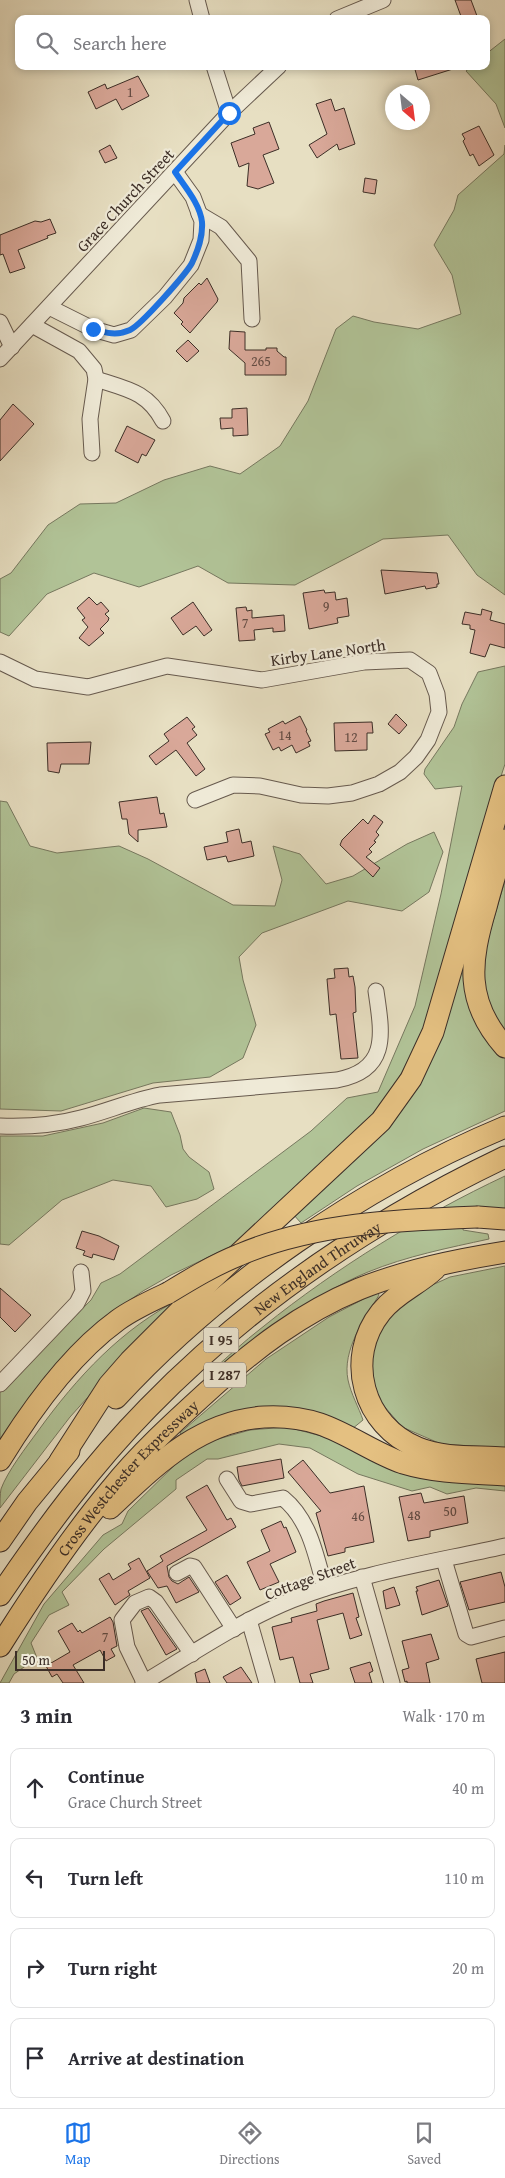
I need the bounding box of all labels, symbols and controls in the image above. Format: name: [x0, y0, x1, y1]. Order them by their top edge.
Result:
search box: [15, 15, 490, 70]
icon: search: [33, 29, 61, 57]
text: Search here: [73, 29, 167, 57]
house number: 1: [127, 82, 133, 102]
north arrow: [385, 85, 430, 130]
route start: [218, 102, 241, 125]
street label: Grace Church Street: [71, 143, 180, 257]
route end: [82, 318, 105, 341]
house number: 265: [251, 351, 271, 371]
house number: 9: [323, 596, 330, 616]
house number: 7: [242, 613, 249, 633]
street label: Kirby Lane North: [269, 632, 387, 672]
house number: 14: [278, 725, 292, 745]
house number: 12: [344, 727, 358, 747]
street label: New England Thruway: [248, 1215, 386, 1321]
road number: I 95: [204, 1328, 238, 1352]
road number: I 287: [204, 1362, 246, 1388]
street label: Cross Westchester Expressway: [51, 1394, 204, 1561]
house number: 50: [443, 1501, 457, 1521]
house number: 48: [407, 1505, 421, 1525]
house number: 46: [351, 1506, 365, 1526]
street label: Cottage Street: [261, 1550, 359, 1606]
house number: 7: [102, 1627, 109, 1647]
scale bar: [15, 1648, 105, 1671]
text: 50 m: [22, 1650, 50, 1670]
text: 3 min: [20, 1700, 72, 1731]
text: Walk · 170 m: [402, 1704, 485, 1728]
text: Continue: [68, 1762, 145, 1790]
icon: ahead: [21, 1774, 49, 1802]
text: 40 m: [452, 1776, 484, 1800]
text: Grace Church Street: [68, 1790, 202, 1814]
icon: left: [21, 1864, 49, 1892]
text: Turn left: [68, 1864, 143, 1892]
text: 110 m: [444, 1866, 484, 1890]
icon: right: [21, 1954, 49, 1982]
text: Turn right: [68, 1954, 157, 1982]
text: 20 m: [452, 1956, 484, 1980]
icon: arrive: [21, 2044, 49, 2072]
text: Arrive at destination: [68, 2044, 244, 2072]
tab: Map: [64, 2119, 92, 2169]
tab: Directions: [219, 2119, 280, 2169]
tab: Saved: [407, 2119, 441, 2169]

